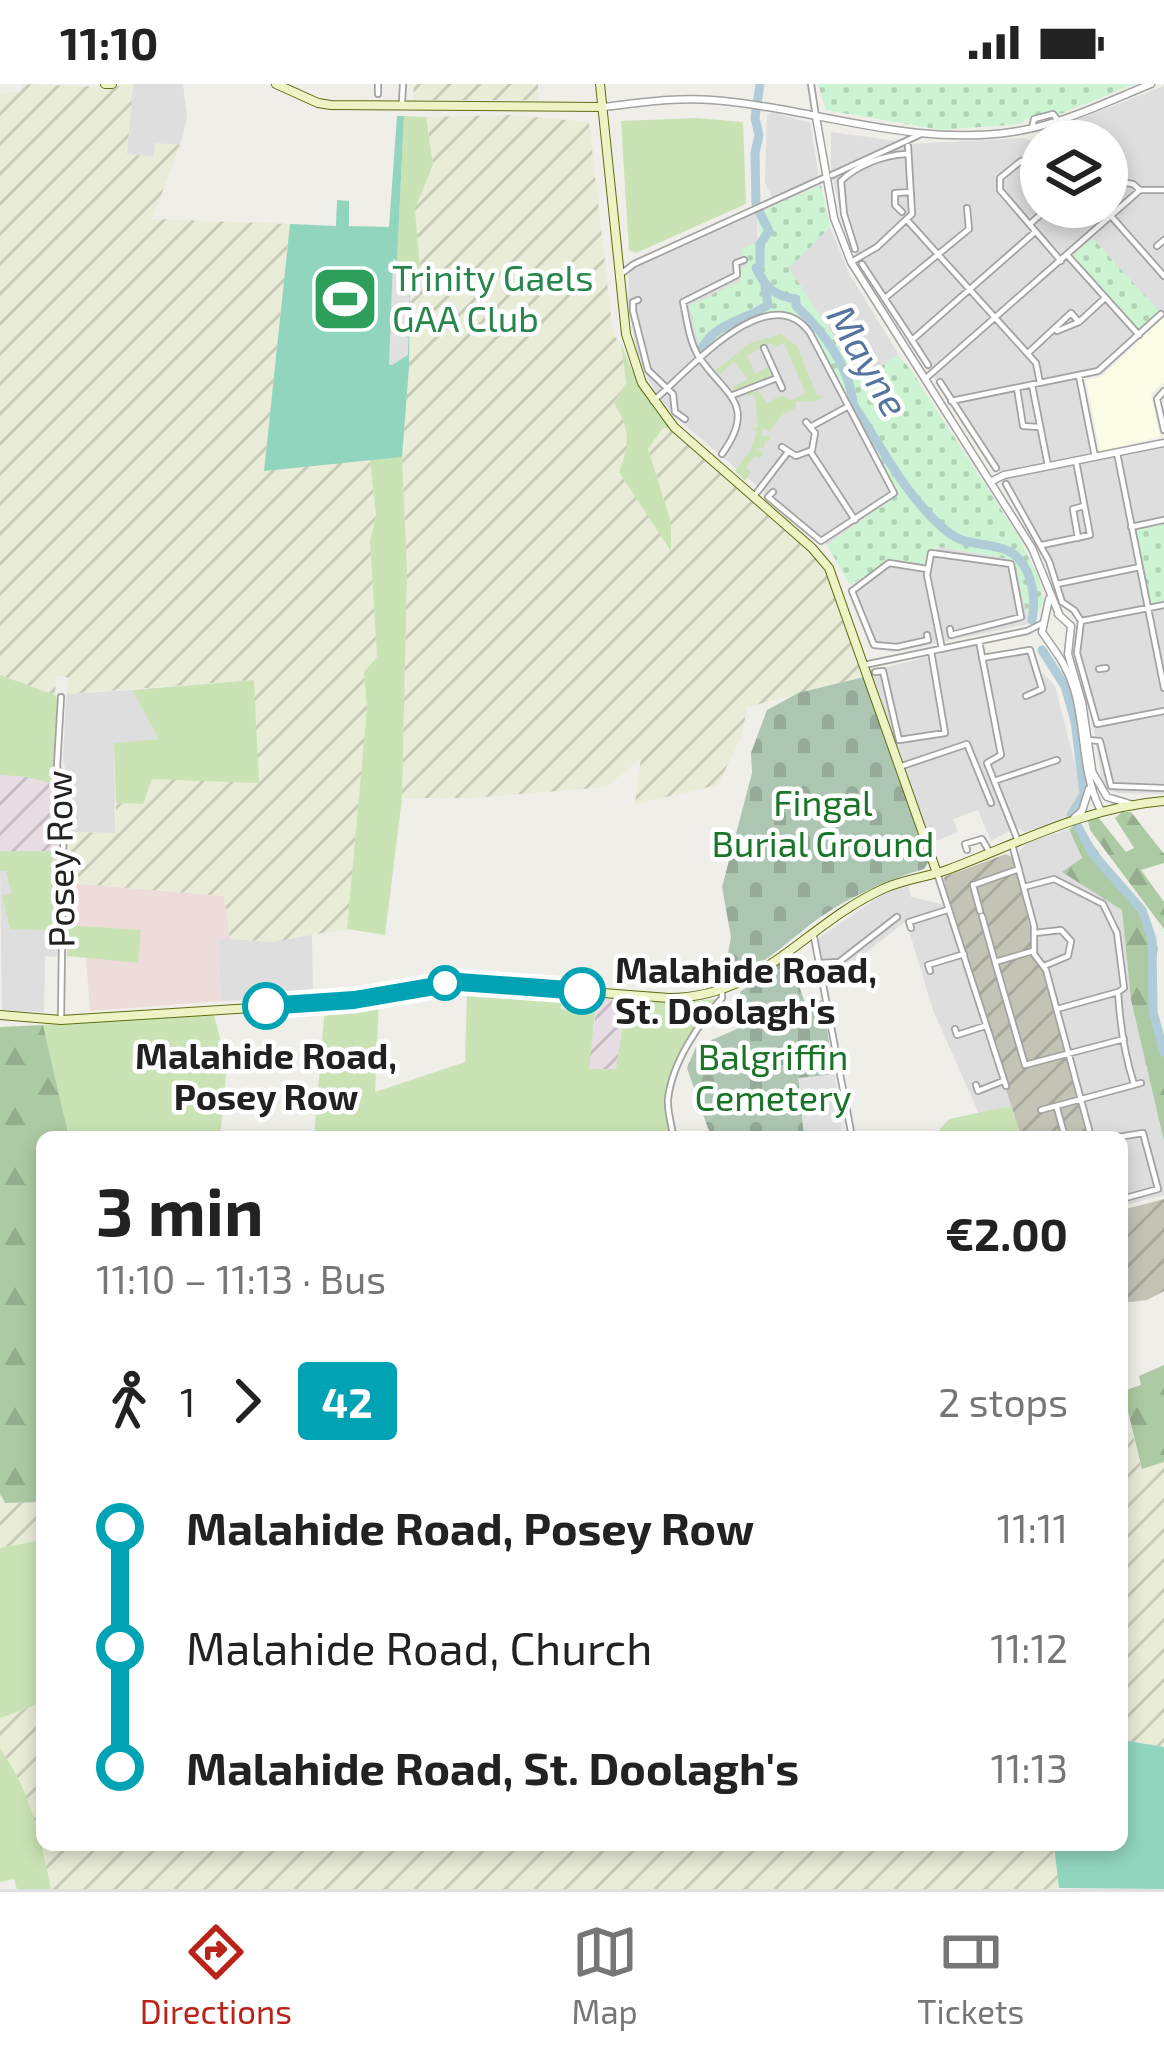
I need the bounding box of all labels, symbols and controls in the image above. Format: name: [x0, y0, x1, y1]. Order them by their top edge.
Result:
text: 11:10: [60, 15, 158, 69]
map controls: [1020, 120, 1128, 228]
button: layers: [1020, 120, 1128, 228]
place label: Trinity Gaels GAA Club: [392, 255, 593, 339]
sports icon: Trinity Gaels GAA Club: [310, 264, 380, 334]
water label: Mayne: [818, 296, 920, 425]
street label: Posey Row: [35, 770, 82, 948]
park label: Fingal Burial Ground: [712, 780, 934, 864]
place label: Malahide Road, St. Doolagh's: [615, 947, 877, 1031]
unlabelled marker: [429, 967, 461, 999]
marker: Malahide Road, St. Doolagh's: [560, 969, 604, 1013]
marker: Malahide Road, Posey Row: [244, 984, 288, 1028]
place label: Malahide Road, Posey Row: [135, 1033, 397, 1118]
park label: Balgriffin Cemetery: [694, 1034, 852, 1118]
text: 3 min: [96, 1170, 264, 1249]
text: €2.00: [945, 1206, 1068, 1260]
text: 11:10 – 11:13 · Bus: [96, 1255, 386, 1302]
icon: walk: [96, 1368, 162, 1434]
icon: forward: [214, 1368, 280, 1434]
text: 42: [322, 1376, 373, 1426]
text: 1: [180, 1378, 196, 1425]
text: 2 stops: [938, 1378, 1068, 1425]
text: Malahide Road, Posey Row: [186, 1500, 754, 1554]
text: 11:11: [997, 1504, 1068, 1551]
text: Malahide Road, Church: [186, 1620, 653, 1674]
text: 11:12: [990, 1624, 1068, 1671]
text: Malahide Road, St. Doolagh's: [186, 1740, 799, 1794]
text: 11:13: [991, 1744, 1068, 1791]
tab: Directions: [140, 1919, 292, 2031]
tab: Map: [572, 1919, 638, 2031]
tab: Tickets: [917, 1919, 1024, 2031]

